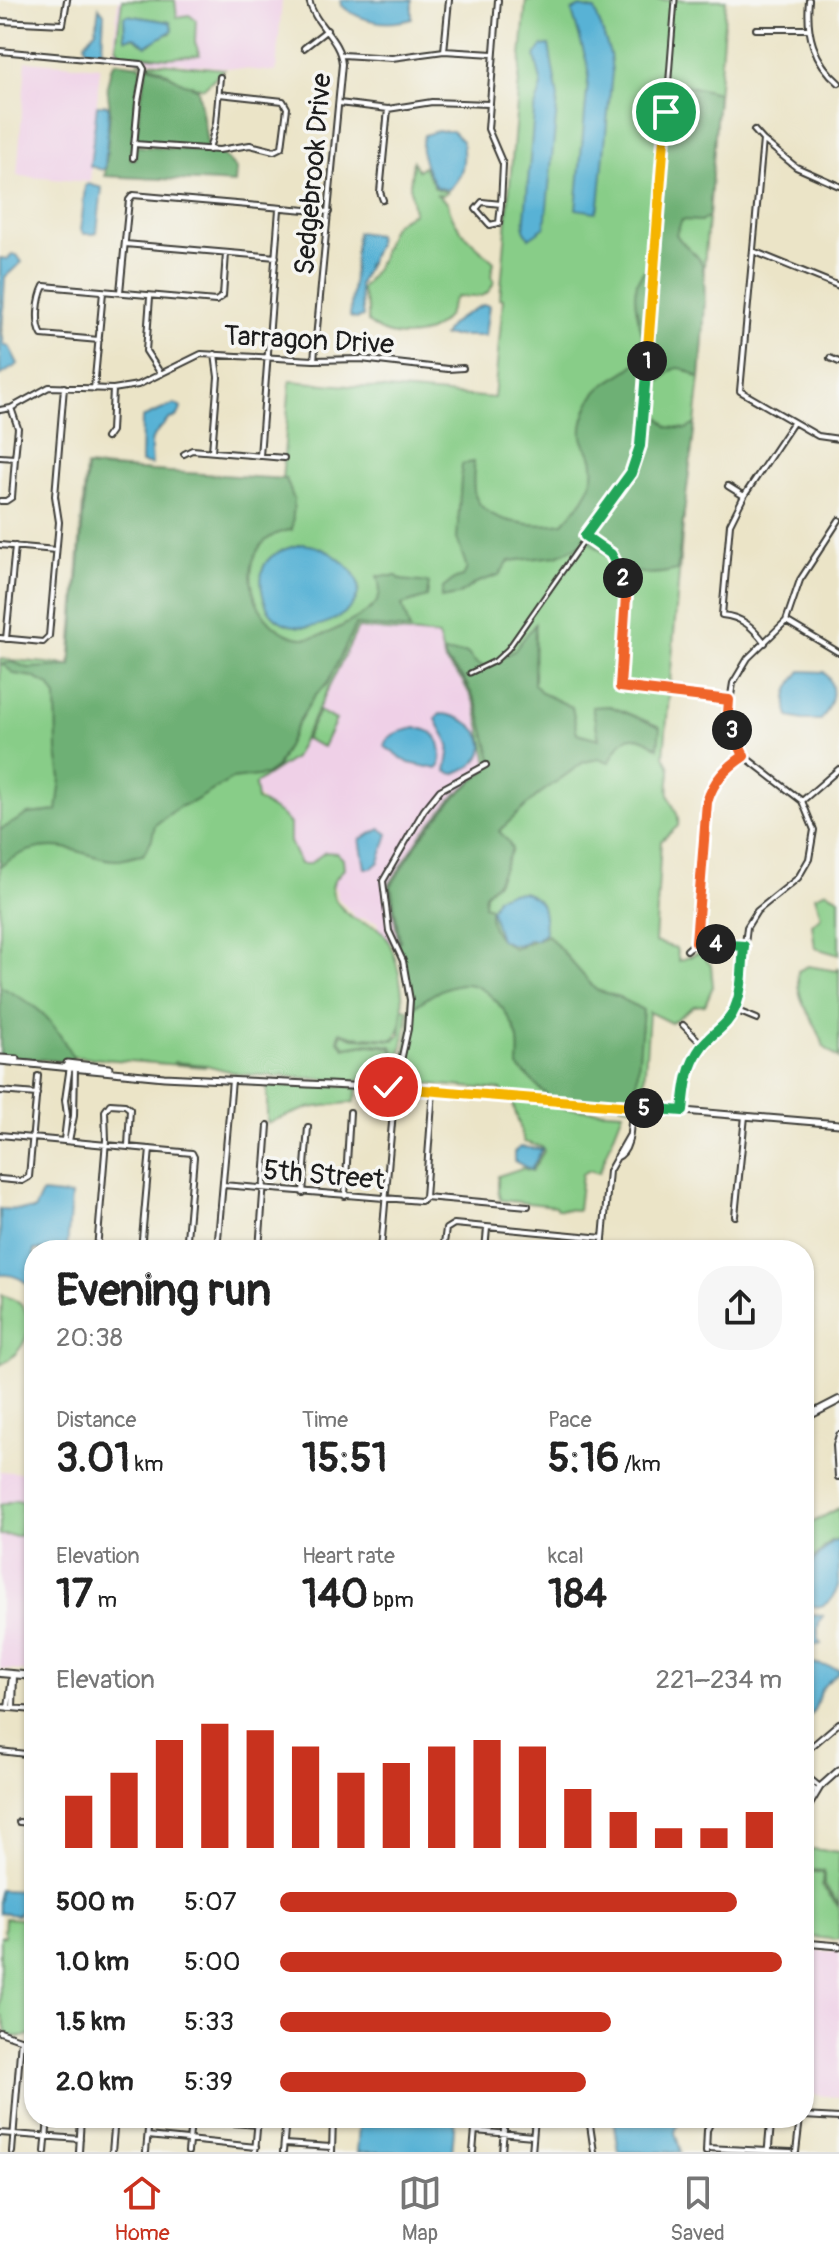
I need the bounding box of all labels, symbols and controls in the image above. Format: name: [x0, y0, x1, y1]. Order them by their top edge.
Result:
street label: Sedgebrook Drive: [287, 72, 340, 276]
pin: [632, 78, 700, 146]
icon: arrive: [644, 90, 688, 134]
street label: Tarragon Drive: [223, 319, 395, 362]
pin: 1: [627, 341, 667, 381]
text: 1: [643, 347, 651, 375]
pin: 2: [603, 558, 643, 598]
text: 2: [617, 564, 629, 592]
pin: 3: [712, 710, 752, 750]
text: 3: [726, 716, 738, 744]
pin: 4: [696, 924, 736, 964]
text: 4: [710, 930, 722, 958]
pin: [354, 1053, 422, 1121]
icon: check: [366, 1065, 410, 1109]
pin: 5: [624, 1088, 664, 1128]
text: 5: [638, 1094, 650, 1122]
street label: 5th Street: [262, 1153, 387, 1198]
text: Evening run: [56, 1264, 271, 1319]
button: share: [698, 1266, 782, 1350]
text: 20:38: [56, 1322, 123, 1354]
text: Distance: [56, 1406, 136, 1434]
text: Time: [302, 1406, 348, 1434]
text: Pace: [548, 1406, 592, 1434]
text: 3.01: [56, 1434, 130, 1483]
text: 15:51: [302, 1434, 387, 1483]
text: 5:16: [548, 1434, 619, 1483]
text: km: [130, 1450, 164, 1478]
text: /km: [619, 1450, 661, 1478]
text: Elevation: [56, 1542, 140, 1570]
text: Heart rate: [302, 1542, 395, 1570]
text: kcal: [548, 1542, 584, 1570]
text: 17: [56, 1570, 93, 1619]
text: 140: [302, 1570, 368, 1619]
text: 184: [548, 1570, 607, 1619]
text: m: [93, 1586, 117, 1614]
text: bpm: [368, 1586, 414, 1614]
text: Elevation: [56, 1664, 155, 1696]
text: 221–234 m: [655, 1664, 782, 1696]
text: 500 m: [56, 1886, 134, 1918]
text: 5:07: [184, 1886, 237, 1918]
text: 1.0 km: [56, 1946, 129, 1978]
text: 5:00: [184, 1946, 241, 1978]
text: 1.5 km: [56, 2006, 126, 2038]
text: 5:33: [184, 2006, 234, 2038]
text: 2.0 km: [56, 2066, 134, 2098]
text: 5:39: [184, 2066, 233, 2098]
tab: Home: [114, 2171, 170, 2247]
tab: Map: [398, 2171, 442, 2247]
tab: Saved: [670, 2171, 725, 2247]

